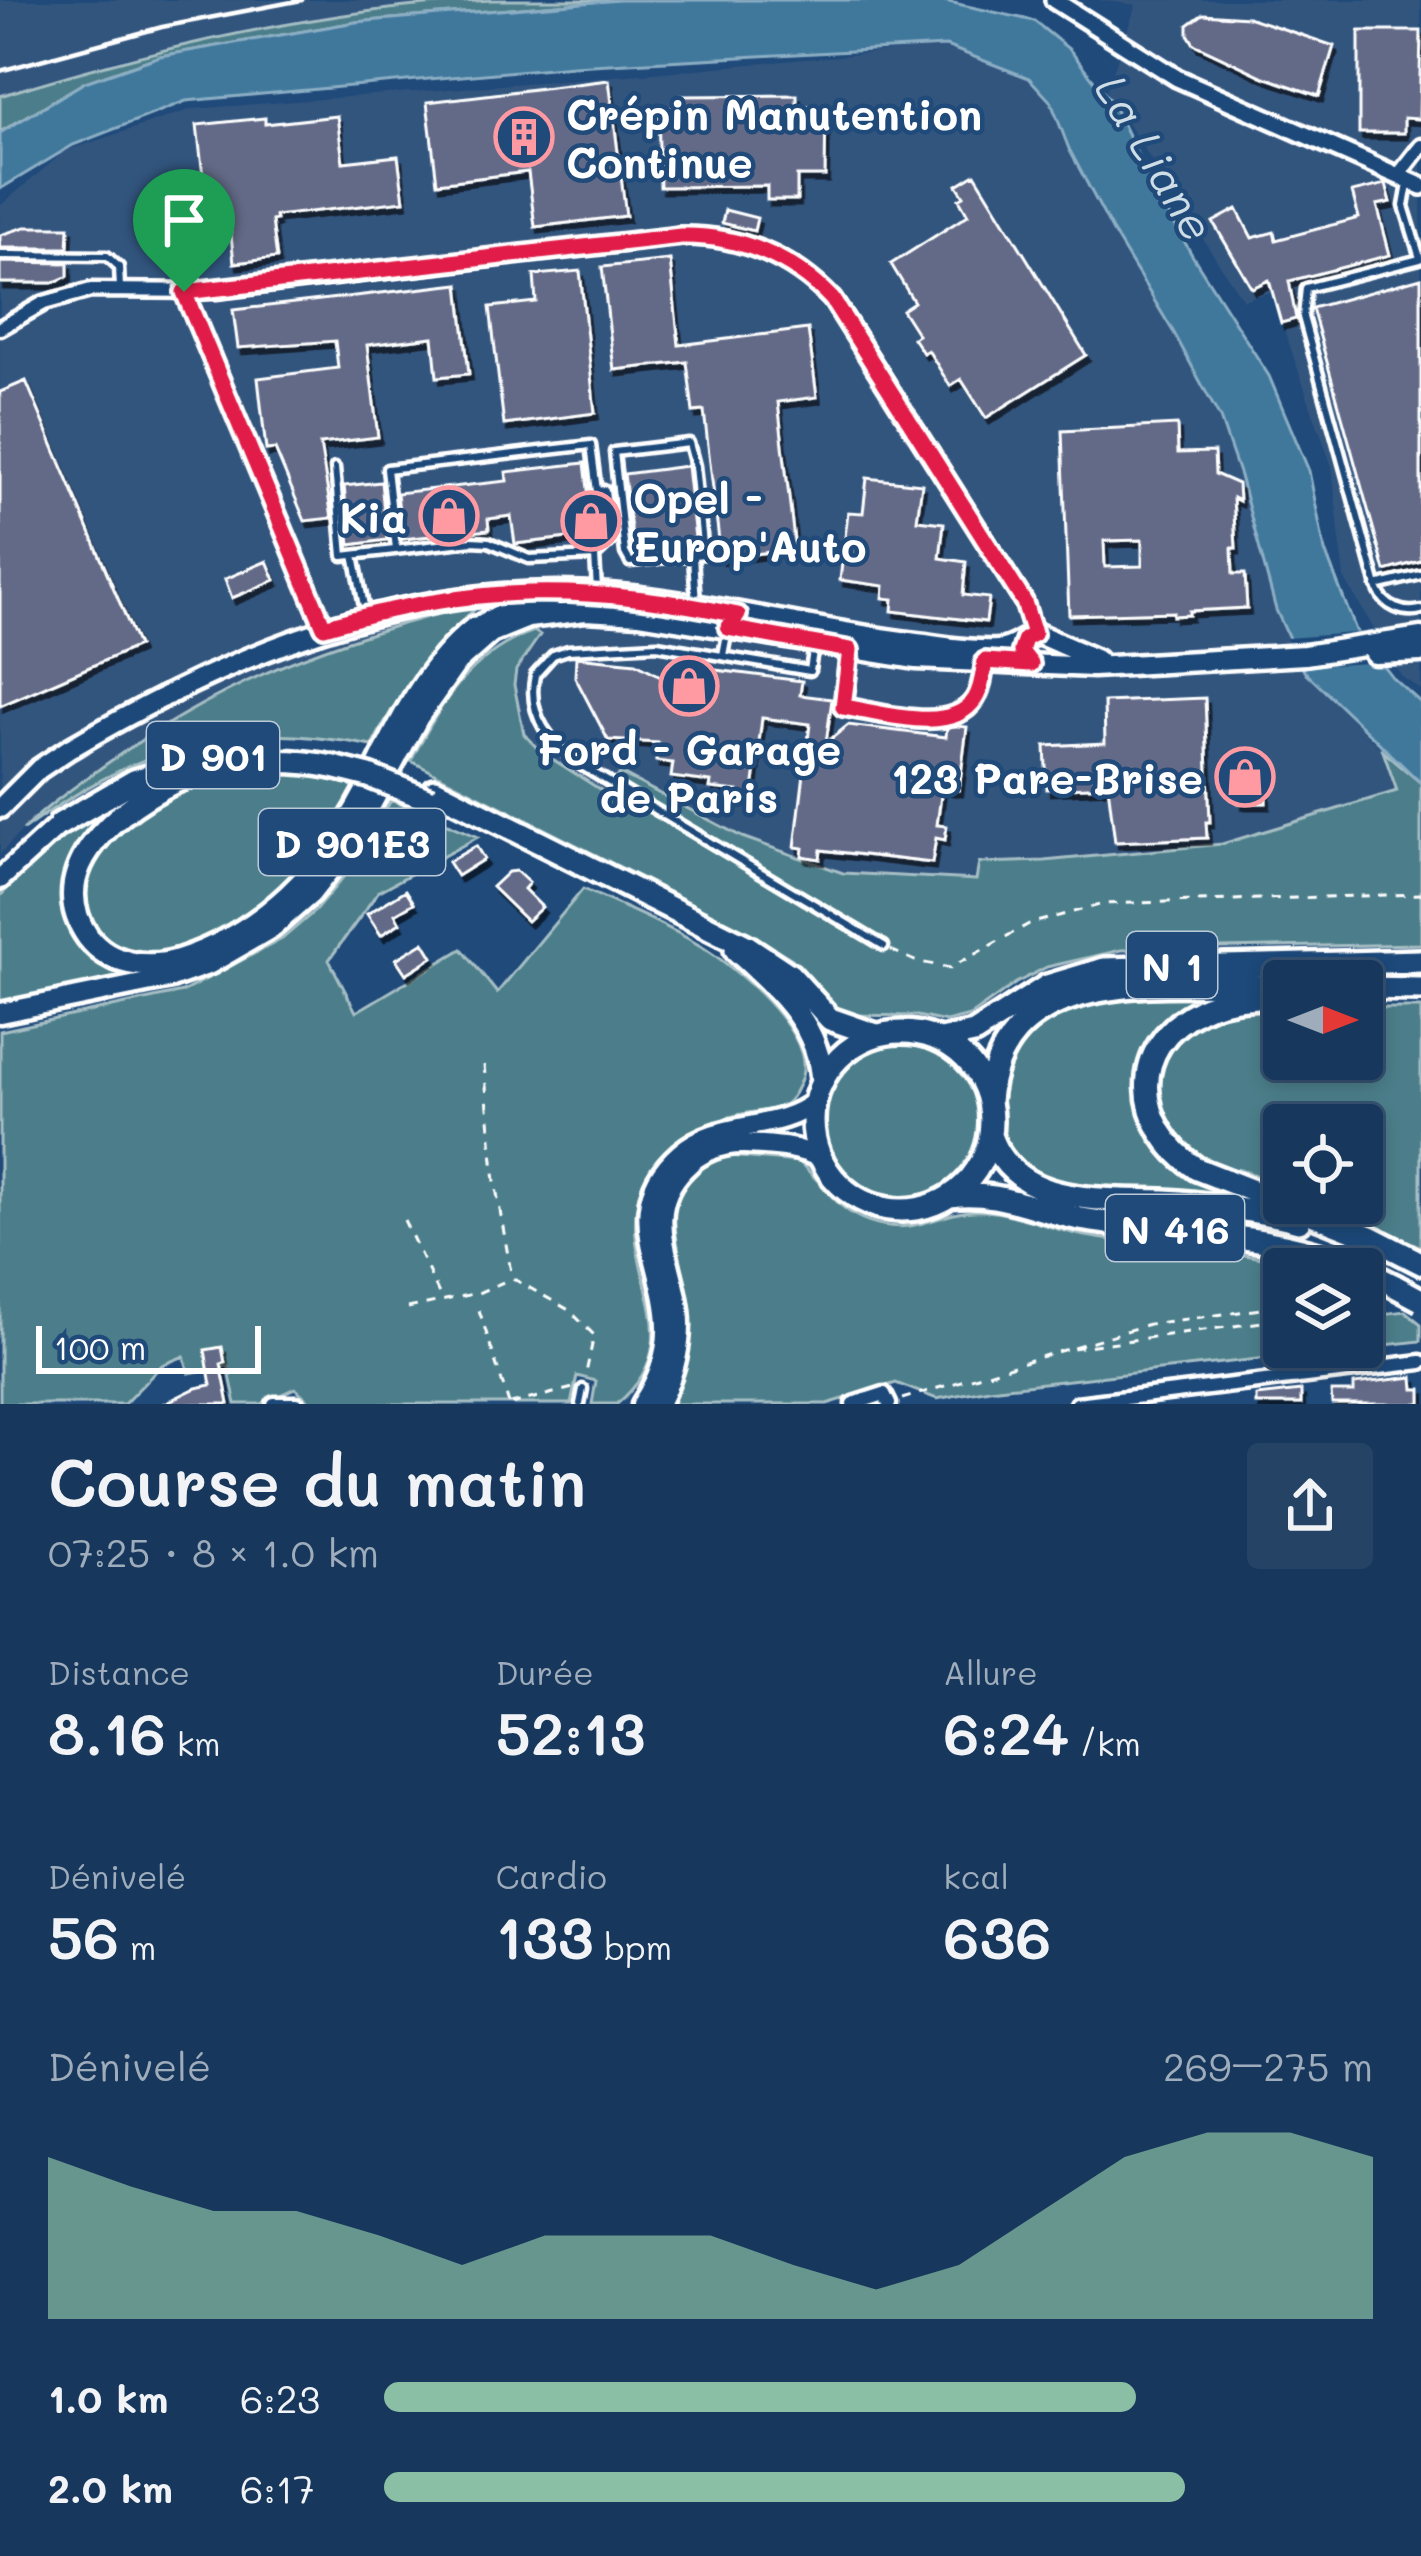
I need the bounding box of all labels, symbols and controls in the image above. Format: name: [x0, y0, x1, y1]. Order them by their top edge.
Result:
water label: La Liane: [1084, 63, 1228, 251]
place label: Crépin Manutention Continue: [566, 86, 982, 189]
building icon: Crépin Manutention Continue: [493, 106, 555, 168]
pin: [133, 169, 235, 292]
icon: arrive: [151, 187, 217, 253]
place label: Opel - Europ'Auto: [633, 470, 866, 573]
shop icon: Kia: [418, 485, 480, 547]
place label: Kia: [339, 489, 407, 544]
shop icon: Opel - Europ'Auto: [560, 490, 622, 552]
shop icon: Ford - Garage de Paris: [658, 655, 720, 717]
place label: Ford - Garage de Paris: [537, 721, 841, 824]
road number: D 901: [147, 722, 279, 788]
shop icon: 123 Pare-Brise: [1214, 746, 1276, 808]
place label: 123 Pare-Brise: [891, 750, 1203, 805]
road number: D 901E3: [259, 809, 445, 875]
road number: N 1: [1127, 932, 1217, 998]
north arrow: [1263, 960, 1383, 1080]
map controls: [1263, 960, 1383, 1368]
button: locate: [1263, 1104, 1383, 1224]
road number: N 416: [1106, 1195, 1244, 1261]
button: layers: [1263, 1248, 1383, 1368]
scale bar: [36, 1320, 261, 1373]
text: 100 m: [54, 1325, 146, 1368]
text: Course du matin: [48, 1438, 586, 1524]
button: share: [1247, 1443, 1373, 1569]
text: 07:25 · 8 × 1.0 km: [48, 1526, 379, 1577]
text: Distance: [48, 1650, 190, 1693]
text: Durée: [496, 1650, 594, 1693]
text: Allure: [943, 1650, 1038, 1693]
text: 8.16: [48, 1693, 166, 1771]
text: 52:13: [496, 1693, 645, 1771]
text: 6:24: [943, 1693, 1069, 1771]
text: km: [166, 1721, 220, 1764]
text: /km: [1069, 1721, 1141, 1764]
text: Dénivelé: [48, 1854, 186, 1897]
text: Cardio: [496, 1854, 607, 1897]
text: kcal: [943, 1854, 1009, 1897]
text: 56: [48, 1897, 119, 1975]
text: 133: [496, 1897, 594, 1975]
text: 636: [943, 1897, 1052, 1975]
text: m: [119, 1925, 156, 1968]
text: bpm: [594, 1925, 672, 1968]
text: Dénivelé: [48, 2040, 211, 2091]
text: 269–275 m: [1163, 2040, 1373, 2091]
text: 1.0 km: [48, 2372, 168, 2423]
text: 6:23: [240, 2372, 320, 2423]
text: 2.0 km: [48, 2462, 173, 2513]
text: 6:17: [240, 2462, 315, 2513]

